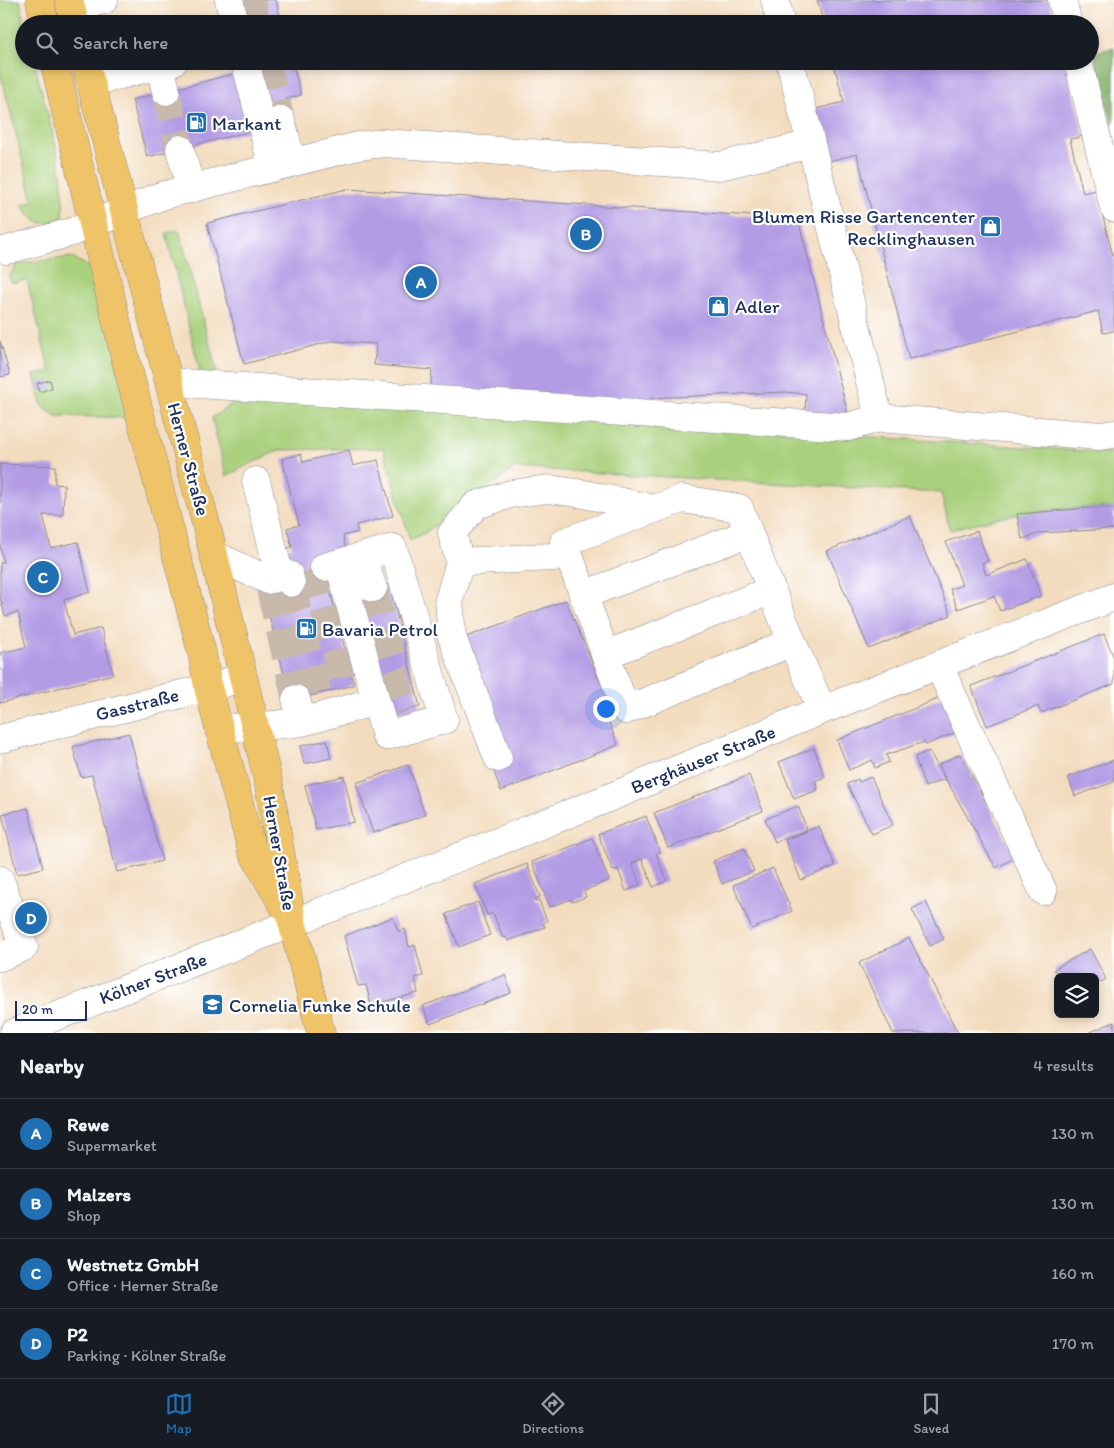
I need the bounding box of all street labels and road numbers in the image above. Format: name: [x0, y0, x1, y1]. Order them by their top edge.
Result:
street label: Herner Straße: [162, 400, 215, 518]
street label: Gasstraße: [93, 683, 181, 726]
street label: Berghäuser Straße: [628, 720, 779, 799]
street label: Herner Straße: [258, 794, 301, 912]
street label: Kölner Straße: [96, 947, 210, 1010]

